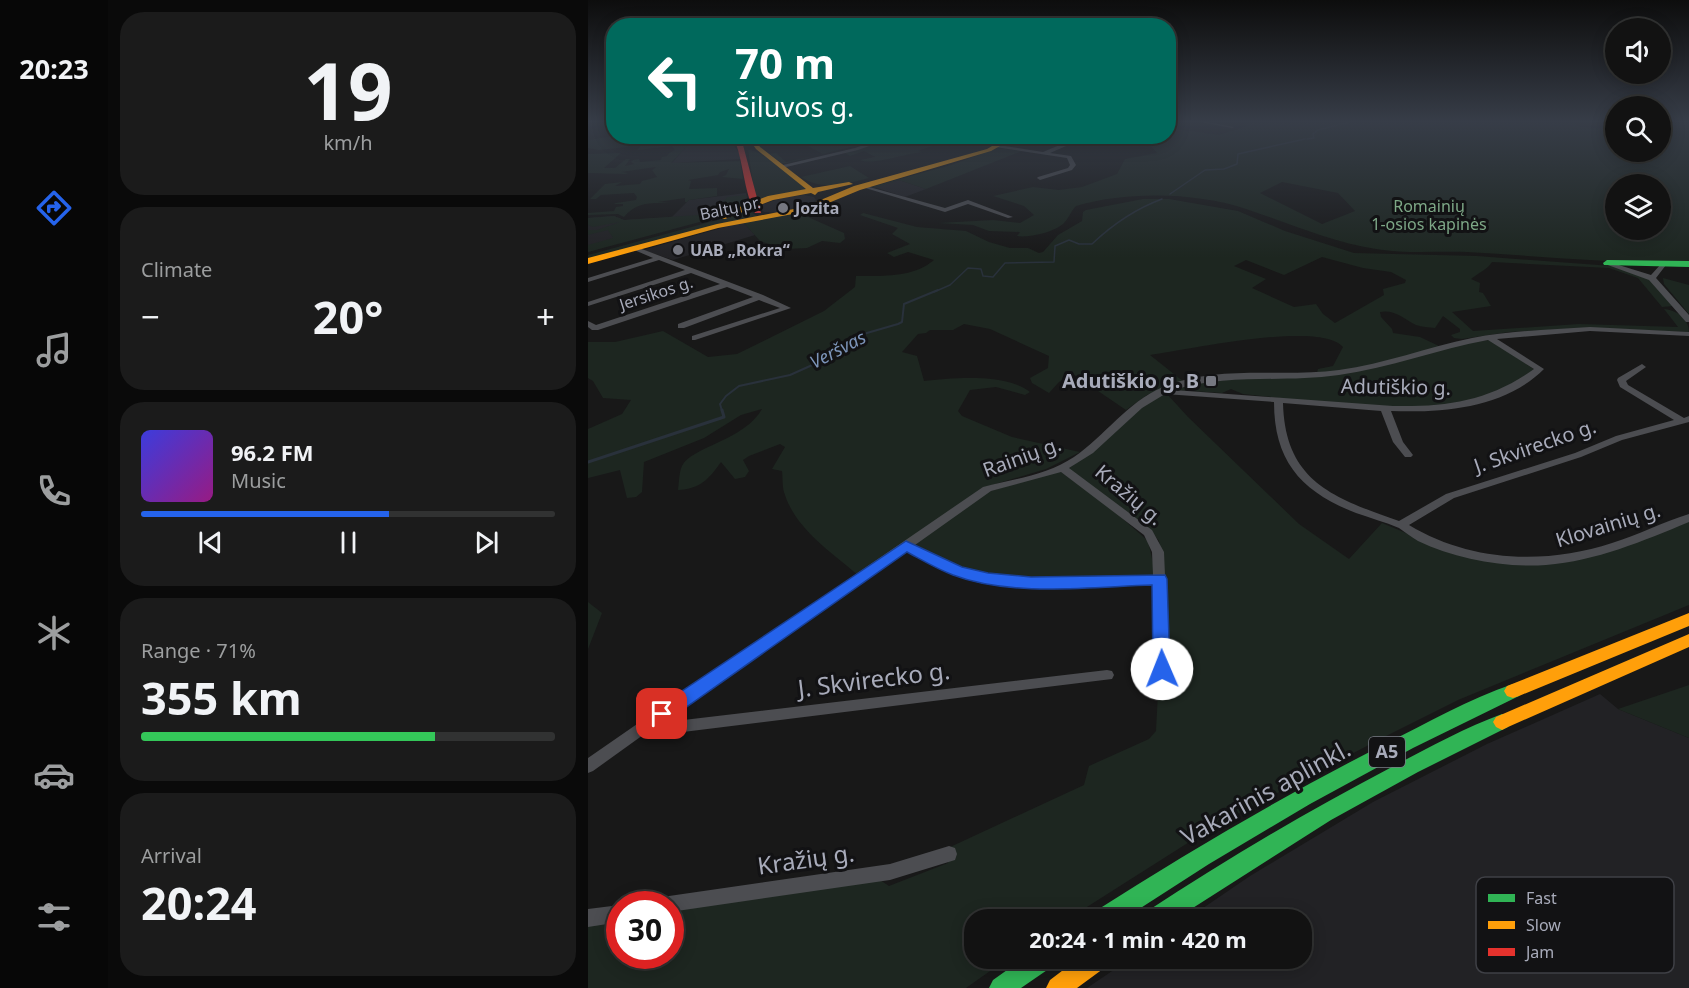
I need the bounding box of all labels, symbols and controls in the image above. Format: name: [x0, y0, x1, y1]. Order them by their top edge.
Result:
map controls: [1605, 18, 1671, 240]
button: sound: [1605, 18, 1671, 84]
text: 70 m: [735, 34, 835, 91]
text: 19: [303, 37, 393, 143]
icon: left: [636, 42, 714, 120]
text: 20:23: [19, 50, 89, 87]
text: Šiluvos g.: [735, 88, 854, 125]
button: search: [1605, 96, 1671, 162]
text: km/h: [323, 129, 373, 156]
button: layers: [1605, 174, 1671, 240]
icon: directions: [33, 187, 75, 229]
street label: Baltų pr.: [698, 191, 762, 225]
park label: Romainių 1-osios kapinės: [1371, 195, 1487, 235]
place label: Jozita: [793, 197, 839, 219]
marker: Jozita: [776, 201, 790, 215]
place label: UAB „Rokra“: [690, 239, 790, 261]
marker: UAB „Rokra“: [671, 243, 685, 257]
text: Climate: [141, 256, 212, 283]
street label: Jersikos g.: [615, 271, 696, 316]
text: 20°: [313, 286, 383, 347]
text: −: [141, 294, 160, 339]
text: +: [536, 294, 555, 339]
water label: Veršvas: [805, 324, 870, 374]
icon: music: [33, 329, 75, 371]
place label: Adutiškio g. B: [1062, 367, 1199, 394]
street label: Adutiškio g.: [1341, 372, 1451, 401]
marker: Adutiškio g. B: [1204, 374, 1218, 388]
street label: J. Skvirecko g.: [1468, 412, 1599, 480]
street label: Rainių g.: [979, 430, 1065, 483]
text: 96.2 FM: [231, 437, 313, 467]
street label: Kražių g.: [1090, 458, 1169, 531]
text: Music: [231, 467, 286, 494]
icon: phone: [33, 470, 75, 512]
street label: Klovainių g.: [1552, 496, 1664, 553]
icon: previous: [194, 526, 227, 559]
icon: pause: [332, 526, 365, 559]
icon: next: [470, 526, 503, 559]
icon: climate: [33, 612, 75, 654]
text: Range · 71%: [141, 637, 256, 664]
position arrow: [1130, 637, 1194, 701]
street label: J. Skvirecko g.: [794, 653, 952, 704]
text: 355 km: [141, 667, 302, 728]
pin: [636, 688, 687, 739]
icon: arrive: [645, 697, 678, 730]
street label: Vakarinis aplinkl.: [1174, 731, 1356, 852]
road number: A5: [1369, 737, 1405, 767]
icon: car: [33, 754, 75, 796]
street label: Kražių g.: [755, 835, 856, 882]
text: Arrival: [141, 842, 202, 869]
text: 20:24: [141, 872, 257, 933]
legend: [1476, 877, 1674, 973]
text: Fast: [1526, 887, 1557, 909]
speed limit sign: 30: [606, 891, 684, 969]
icon: filters: [33, 896, 75, 938]
text: Slow: [1526, 914, 1561, 936]
text: 20:24 · 1 min · 420 m: [1029, 924, 1247, 954]
text: Jam: [1524, 941, 1554, 963]

